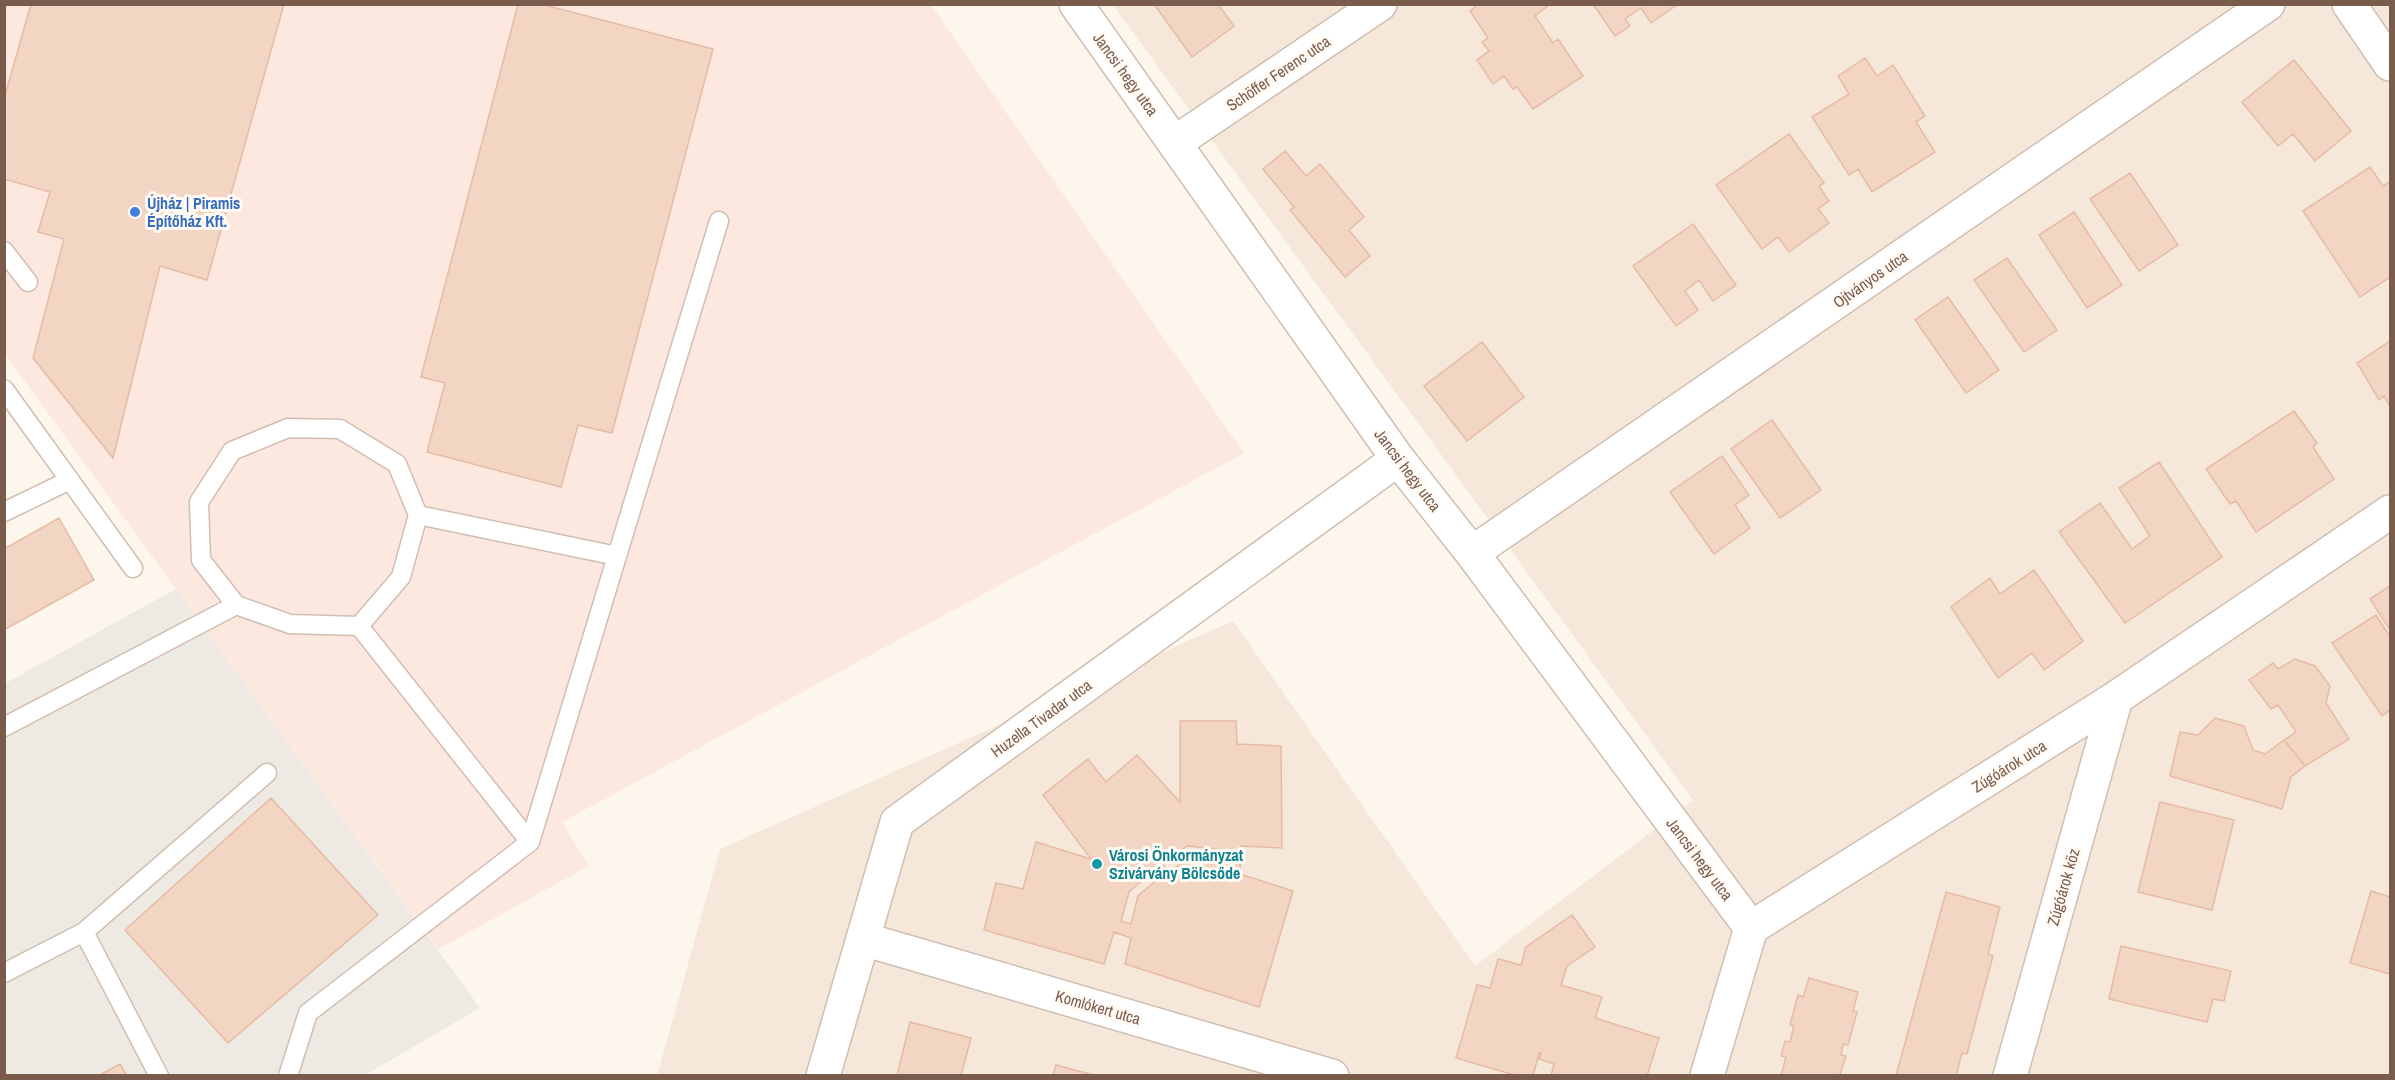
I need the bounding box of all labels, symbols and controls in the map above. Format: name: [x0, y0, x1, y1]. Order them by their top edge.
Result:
street label: Jancsi hegy utca: [1088, 28, 1164, 121]
street label: Schöffer Ferenc utca: [1222, 30, 1335, 116]
place label: Újház | Piramis Építőház Kft.: [147, 192, 240, 232]
marker: Újház | Piramis Építőház Kft.: [128, 205, 142, 219]
street label: Ojtványos utca: [1828, 245, 1912, 313]
street label: Jancsi hegy utca: [1370, 424, 1447, 516]
street label: Huzella Tivadar utca: [986, 673, 1096, 762]
street label: Zúgóárok utca: [1968, 734, 2051, 798]
street label: Jancsi hegy utca: [1662, 813, 1739, 905]
place label: Városi Önkormányzat Szivárvány Bölcsőde: [1109, 844, 1244, 884]
street label: Zúgóárok köz: [2041, 845, 2085, 928]
marker: Városi Önkormányzat Szivárvány Bölcsőde: [1090, 857, 1104, 871]
street label: Komlókert utca: [1053, 984, 1144, 1030]

